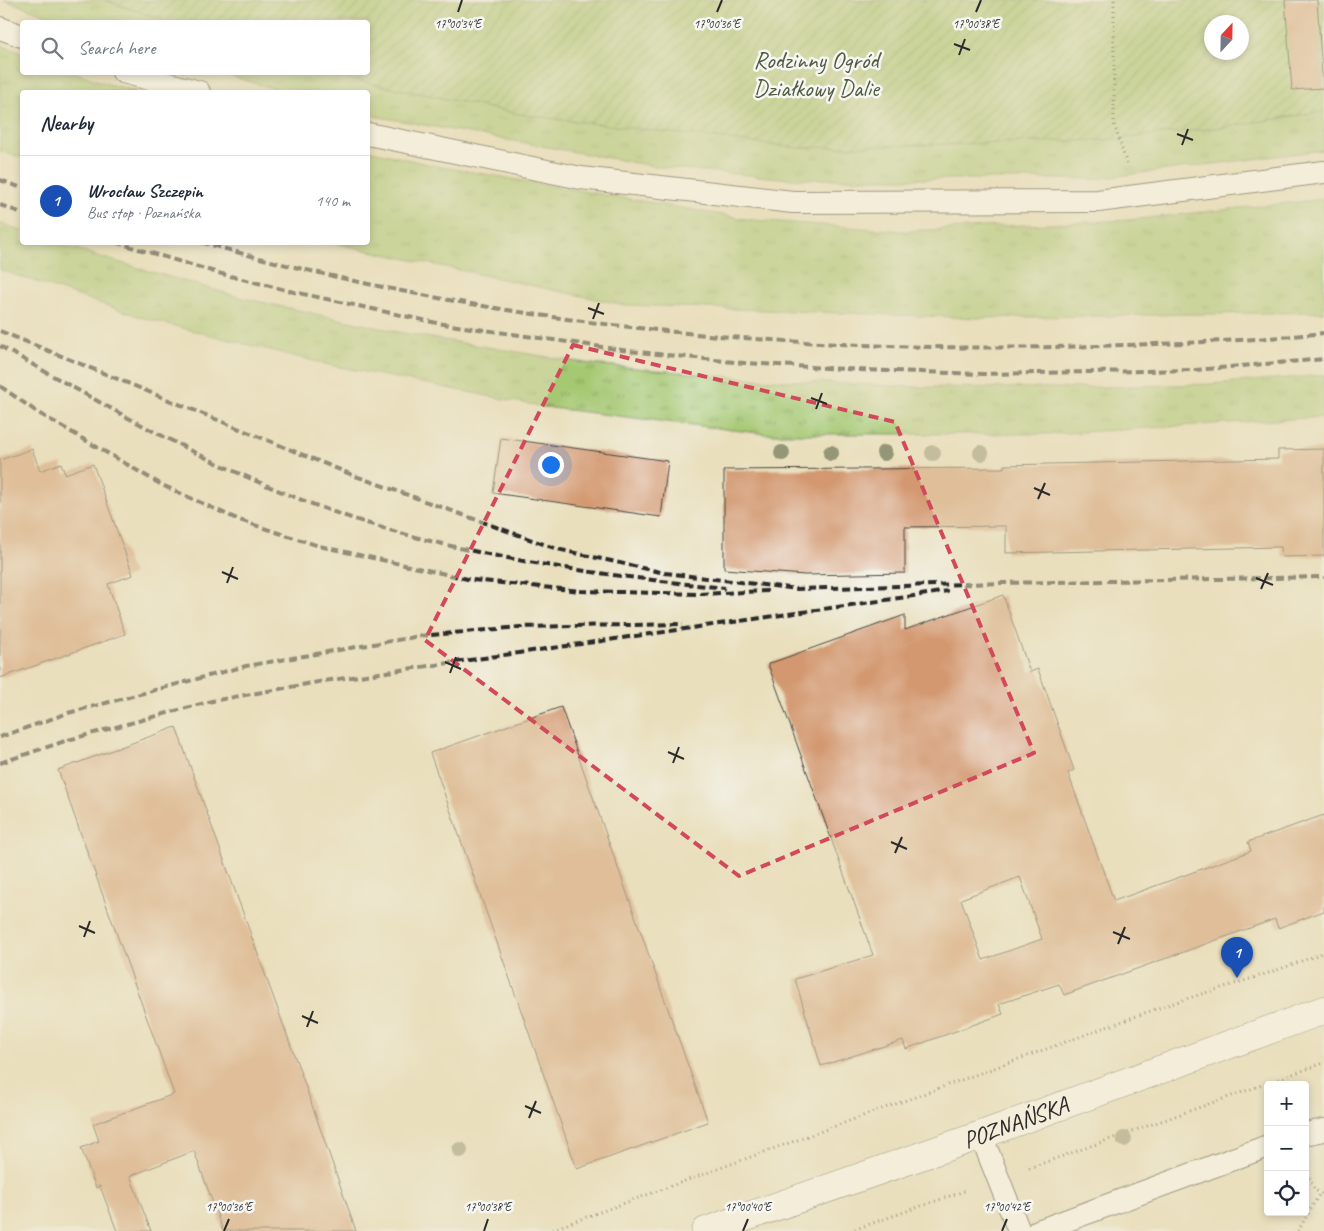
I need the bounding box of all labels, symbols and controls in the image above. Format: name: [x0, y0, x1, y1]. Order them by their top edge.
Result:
north arrow: [1204, 15, 1249, 60]
text: 17°00'34"E: [435, 16, 483, 32]
text: 17°00'36"E: [694, 16, 742, 32]
text: 17°00'38"E: [953, 16, 1001, 32]
search box: [20, 20, 370, 75]
icon: search: [38, 34, 66, 62]
text: Search here: [78, 36, 155, 60]
park label: Rodzinny Ogród Działkowy Dalie: [753, 45, 882, 103]
text: Nearby: [40, 110, 93, 136]
text: Wrocław Szczepin: [87, 179, 203, 203]
text: 1: [52, 191, 60, 211]
text: 140 m: [316, 191, 350, 211]
text: Bus stop · Poznańska: [87, 203, 201, 223]
your location: [538, 452, 564, 478]
pin: 1: [1221, 937, 1253, 978]
map controls: [1264, 1081, 1309, 1216]
button: +: [1264, 1081, 1309, 1126]
street label: POZNAŃSKA: [959, 1089, 1073, 1155]
button: −: [1264, 1126, 1309, 1171]
button: locate: [1264, 1171, 1309, 1216]
text: 17°00'36"E: [206, 1199, 254, 1215]
text: 17°00'38"E: [465, 1199, 513, 1215]
text: 17°00'40"E: [725, 1199, 773, 1215]
text: 17°00'42"E: [984, 1199, 1032, 1215]

